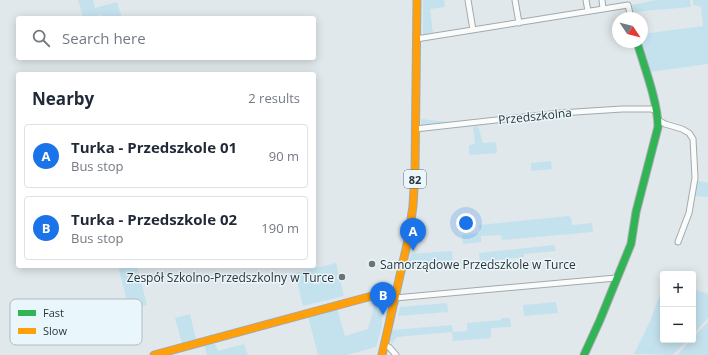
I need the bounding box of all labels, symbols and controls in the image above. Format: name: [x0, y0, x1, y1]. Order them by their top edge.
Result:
north arrow: [612, 12, 648, 48]
search box: [16, 16, 316, 60]
icon: search: [30, 27, 52, 49]
text: Search here: [62, 28, 146, 48]
text: Nearby: [32, 87, 94, 110]
text: 2 results: [248, 89, 300, 107]
street label: Przedszkolna: [497, 104, 573, 128]
text: Turka - Przedszkole 01: [71, 137, 237, 157]
text: A: [42, 147, 50, 165]
text: 90 m: [269, 147, 299, 165]
text: Bus stop: [71, 157, 124, 175]
road number: 82: [404, 170, 426, 188]
text: Turka - Przedszkole 02: [71, 209, 237, 229]
your location: [456, 213, 476, 233]
pin: A: [400, 218, 426, 251]
text: B: [42, 219, 50, 237]
text: 190 m: [261, 219, 299, 237]
text: Bus stop: [71, 229, 124, 247]
place label: Samorządowe Przedszkole w Turce: [380, 256, 576, 273]
marker: Samorządowe Przedszkole w Turce: [367, 259, 377, 269]
place label: Zespół Szkolno-Przedszkolny w Turce: [127, 269, 334, 286]
map controls: [660, 271, 696, 343]
button: +: [660, 271, 696, 307]
marker: Zespół Szkolno-Przedszkolny w Turce: [337, 272, 347, 282]
pin: B: [370, 282, 396, 315]
legend: [10, 299, 142, 345]
text: Fast: [43, 305, 64, 320]
button: −: [660, 307, 696, 343]
text: Slow: [43, 323, 67, 338]

